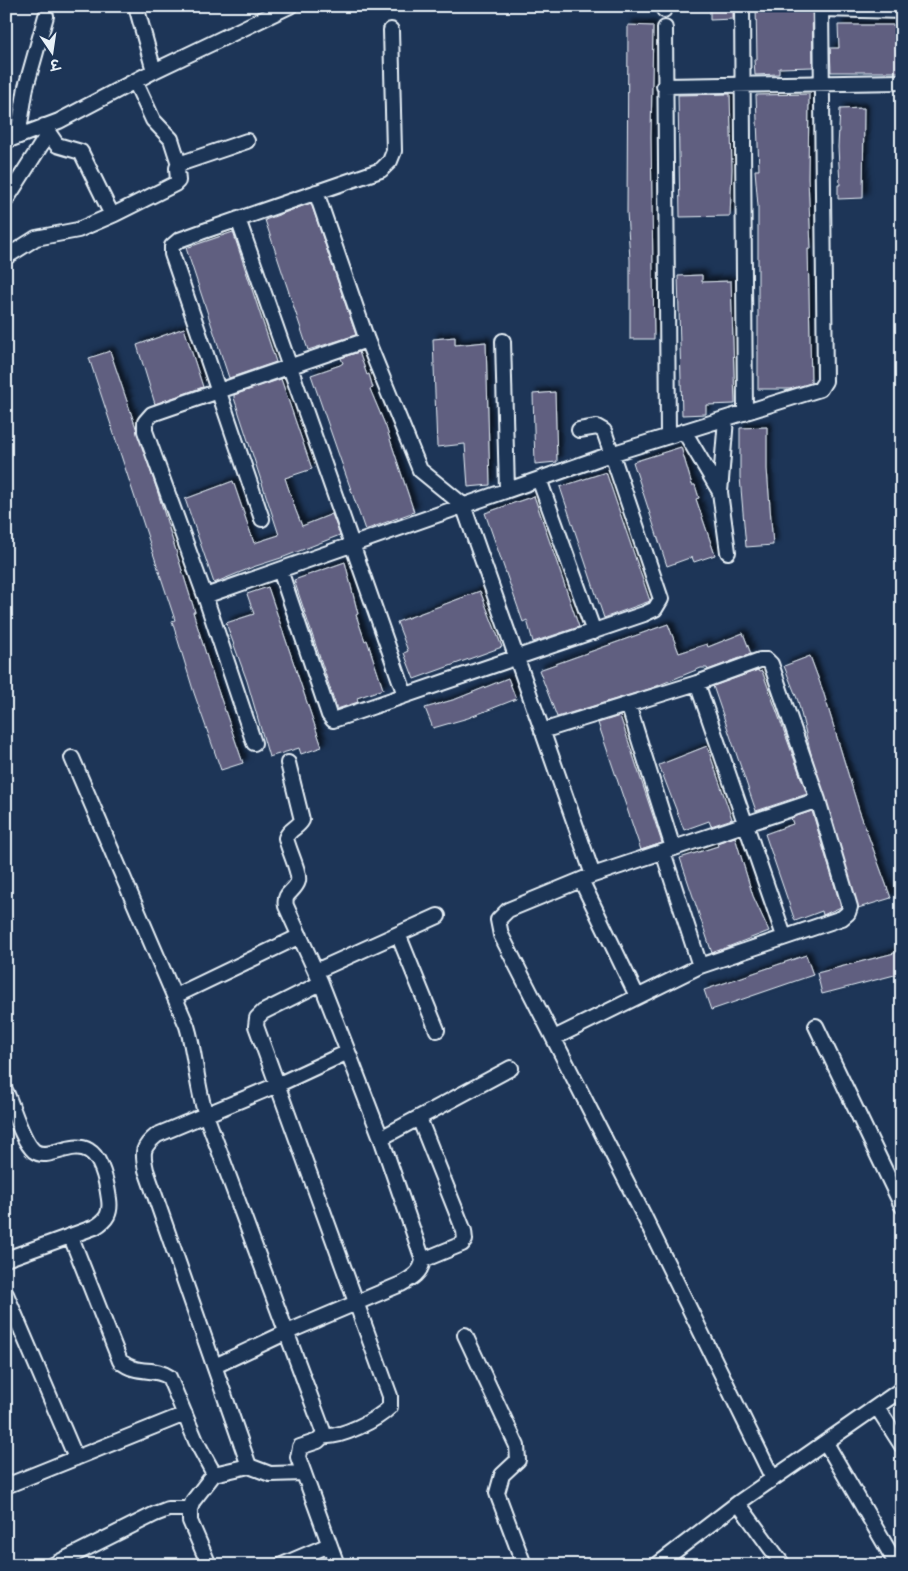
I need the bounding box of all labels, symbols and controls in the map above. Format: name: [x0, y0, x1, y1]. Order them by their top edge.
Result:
north arrow: [28, 28, 78, 78]
text: उ: [47, 54, 64, 76]

